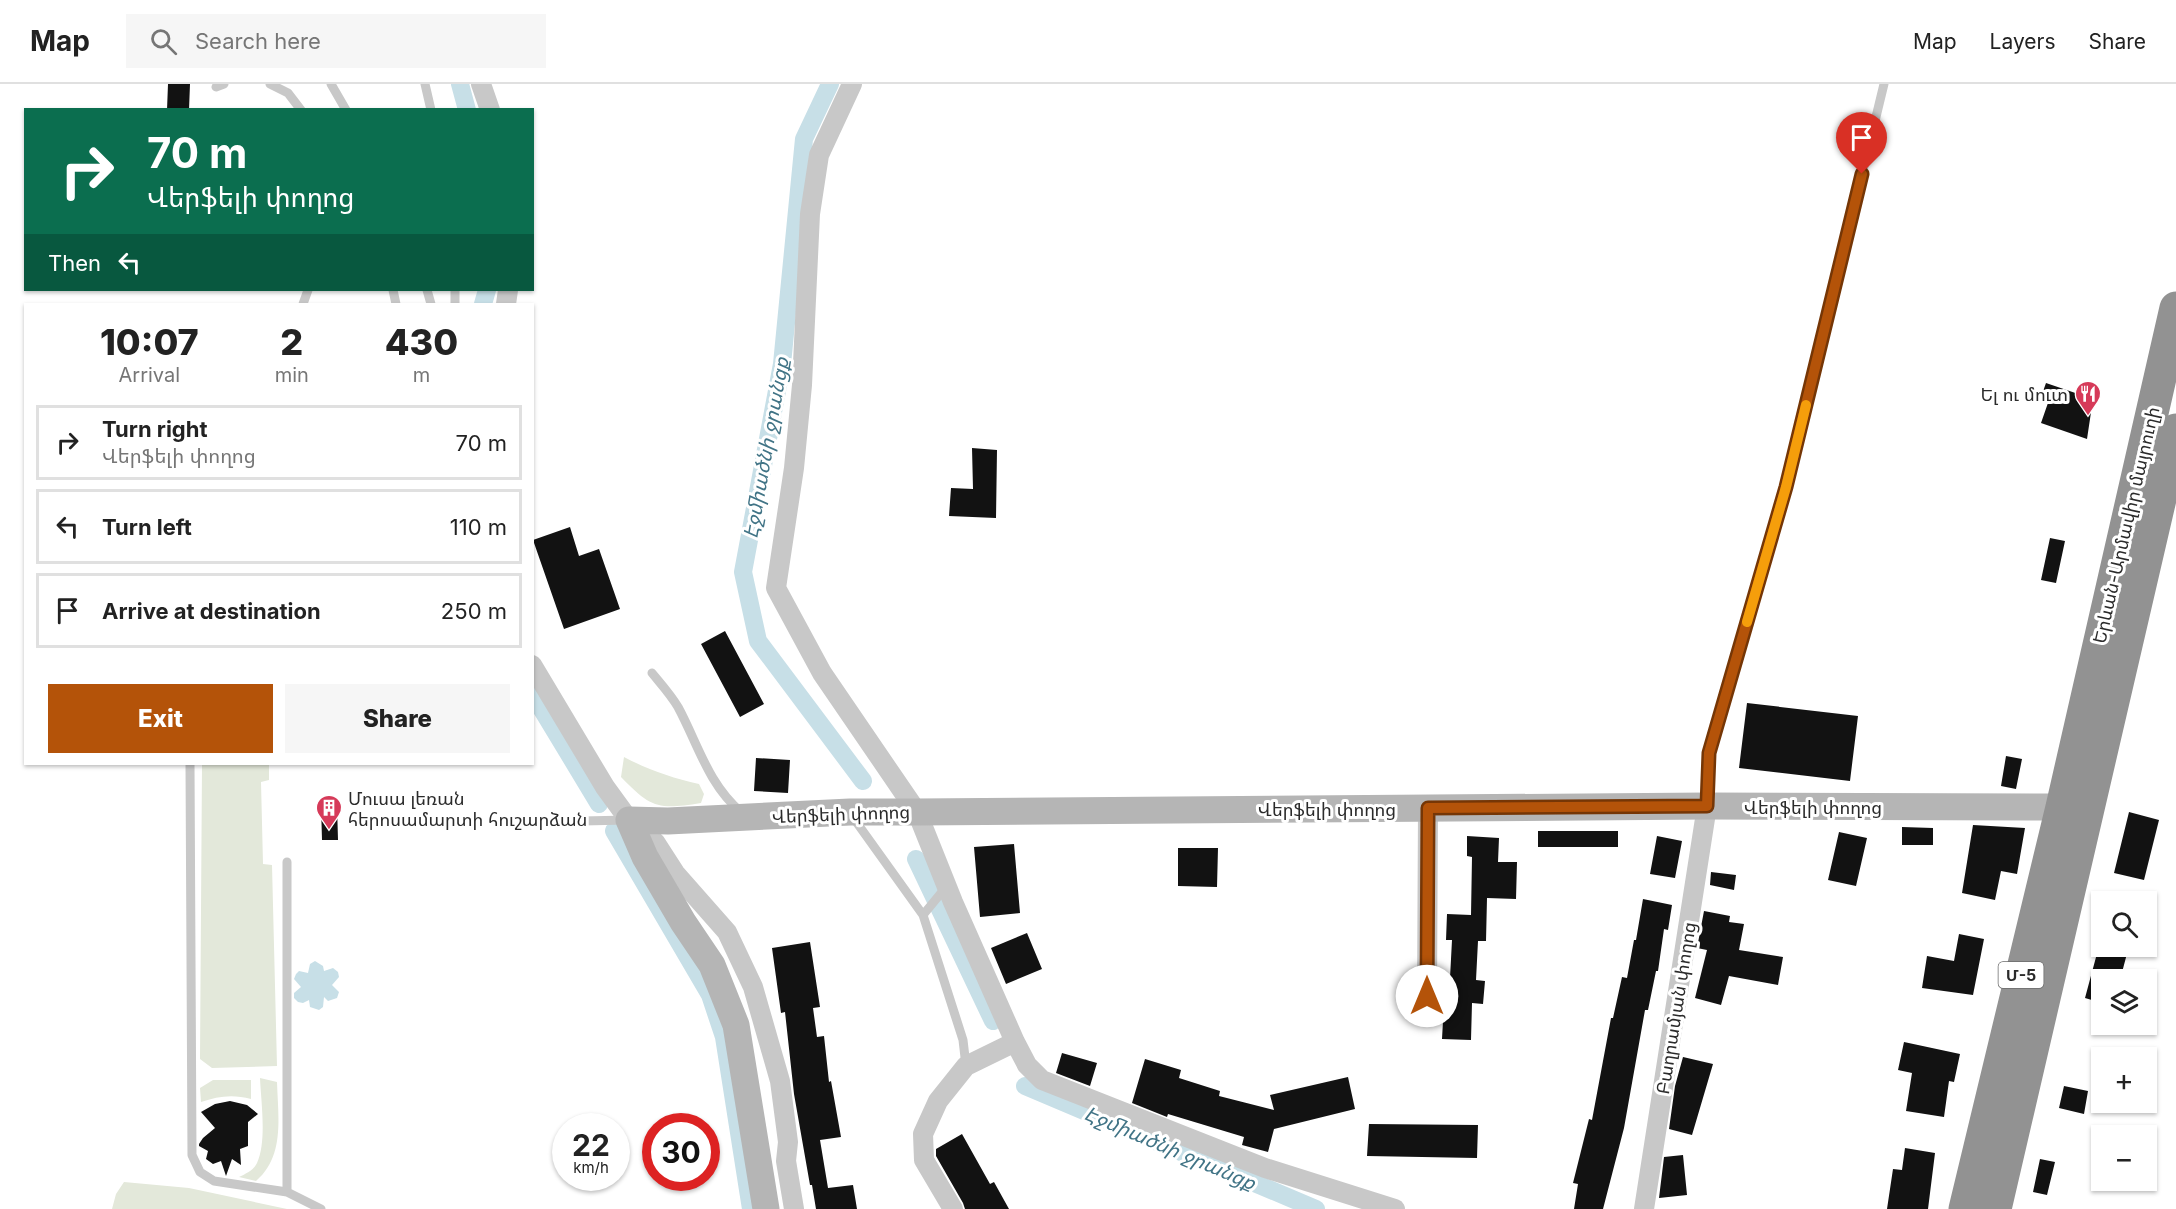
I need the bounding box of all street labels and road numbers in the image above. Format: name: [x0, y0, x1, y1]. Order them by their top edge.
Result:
street label: Երևան-Արմավիր մայրուղի: [2089, 405, 2163, 645]
street label: Վերֆելի փողոց: [1744, 797, 1882, 818]
street label: Վերֆելի փողոց: [1258, 799, 1396, 820]
street label: Վերֆելի փողոց: [772, 801, 910, 827]
street label: Բաղրամյան փողոց: [1652, 920, 1700, 1096]
road number: Մ-5: [1998, 962, 2044, 988]

